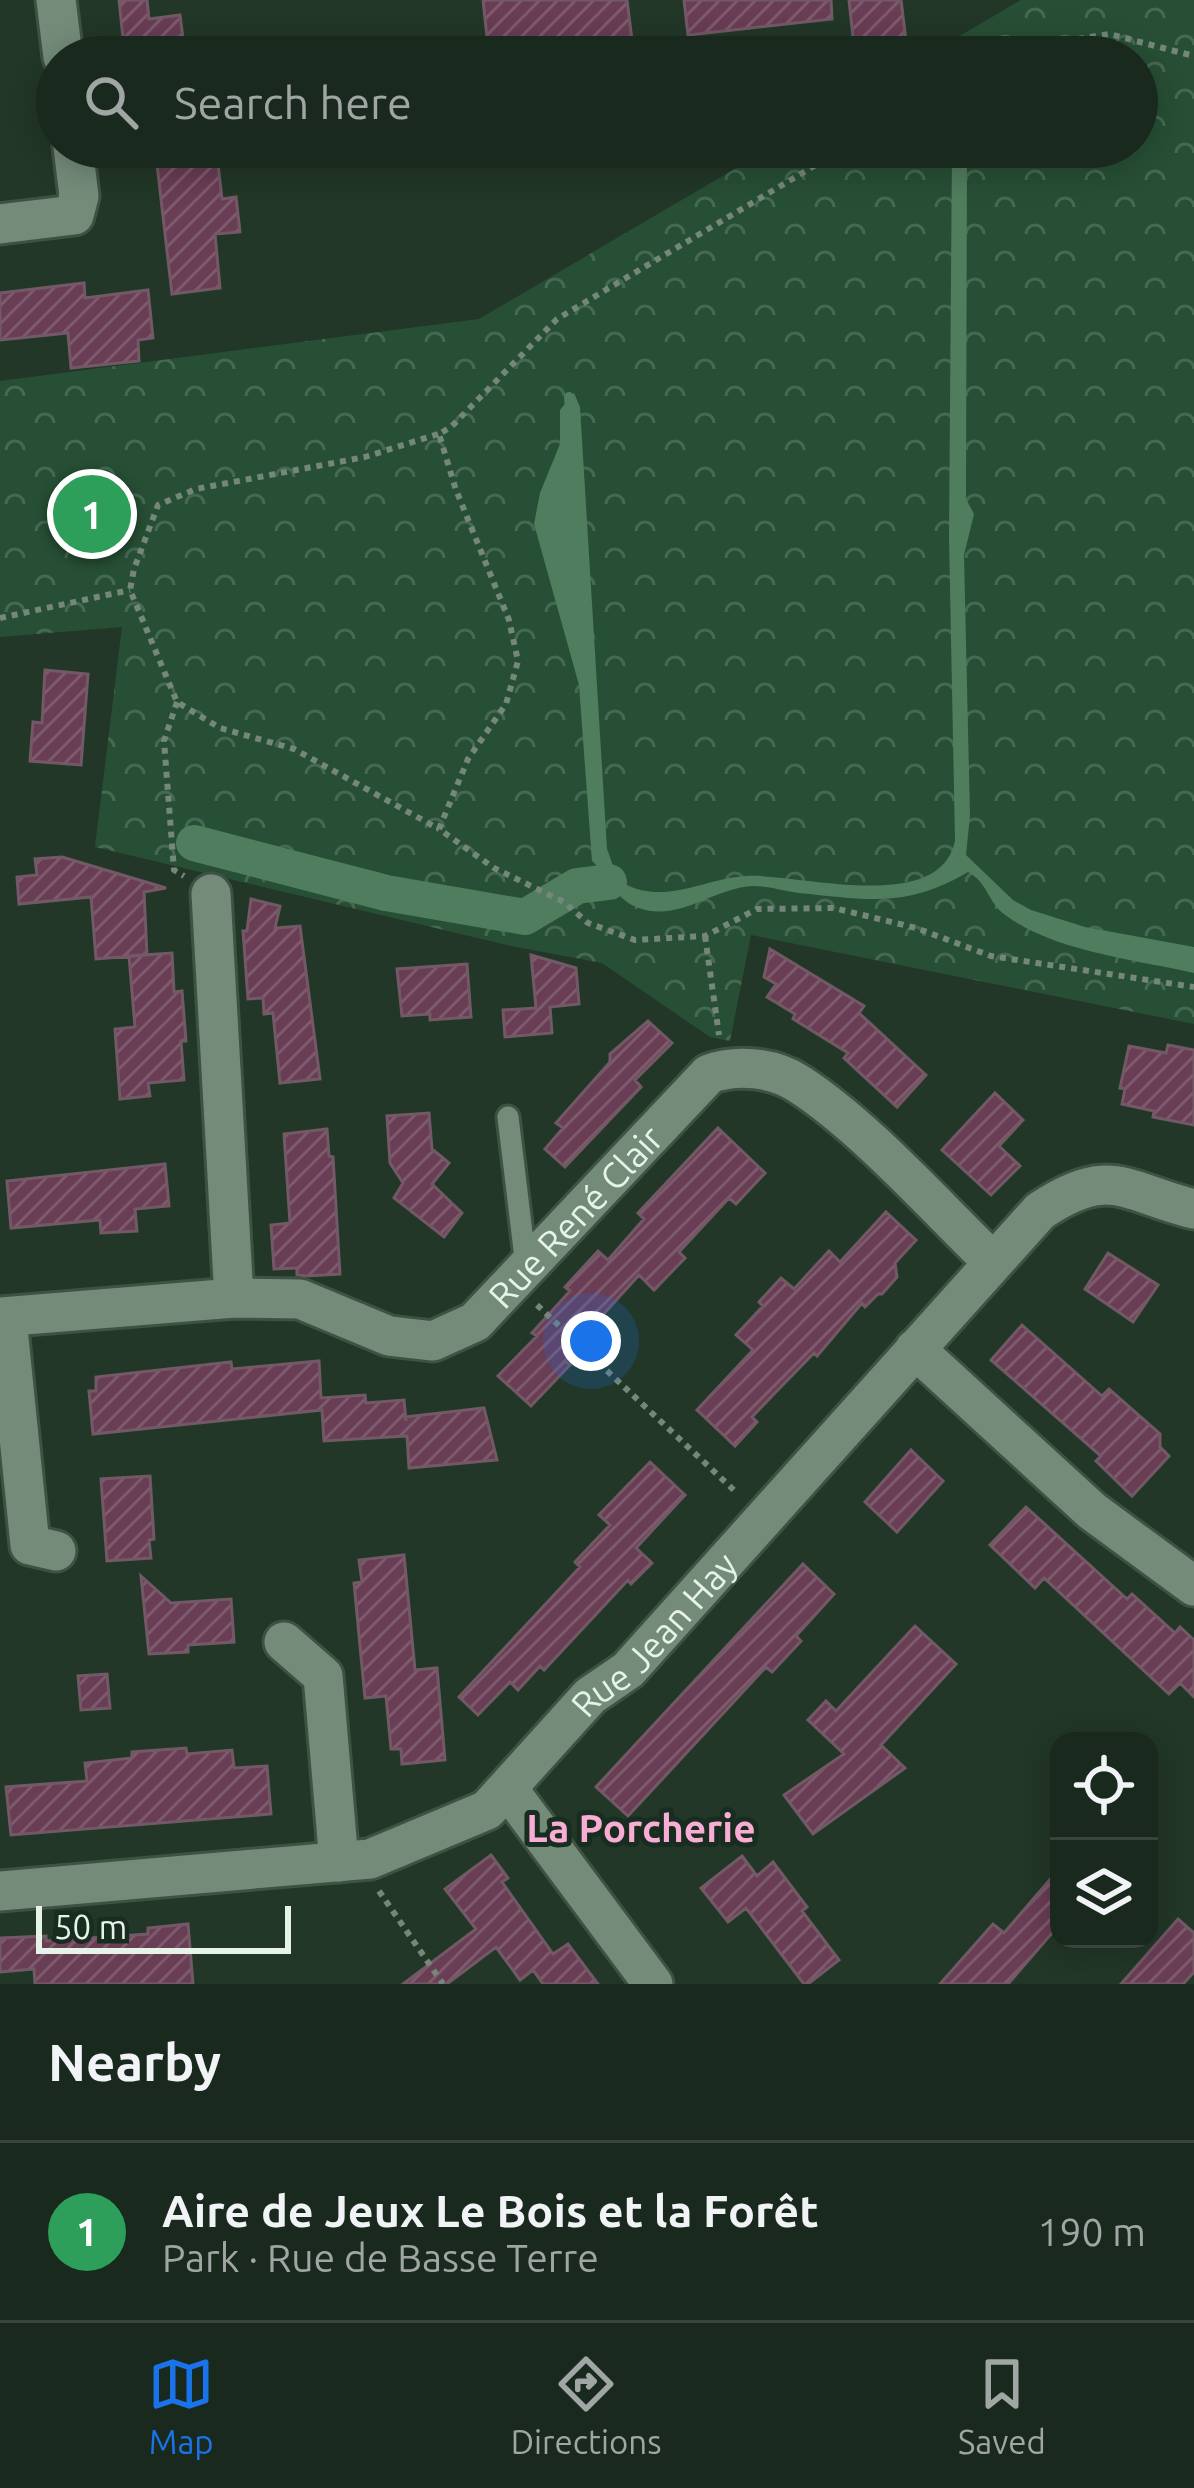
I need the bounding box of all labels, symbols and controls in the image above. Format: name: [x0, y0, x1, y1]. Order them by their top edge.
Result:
search box: [36, 36, 1158, 168]
icon: search: [78, 69, 144, 135]
text: Search here: [174, 77, 412, 128]
pin: 1: [53, 469, 131, 559]
street label: Rue René Clair: [479, 1117, 670, 1316]
your location: [561, 1311, 621, 1371]
street label: Rue Jean Hay: [562, 1544, 745, 1724]
map controls: [1050, 1732, 1158, 1948]
button: locate: [1050, 1732, 1158, 1840]
district label: La Porcherie: [526, 1806, 756, 1849]
button: layers: [1050, 1840, 1158, 1948]
scale bar: [36, 1900, 291, 1953]
text: 50 m: [54, 1908, 127, 1945]
text: Nearby: [48, 2033, 221, 2091]
text: Aire de Jeux Le Bois et la Forêt: [162, 2185, 819, 2236]
text: 1: [76, 2210, 98, 2253]
text: 190 m: [1037, 2210, 1146, 2253]
text: Park · Rue de Basse Terre: [162, 2236, 599, 2279]
tab: Map: [148, 2351, 214, 2460]
tab: Directions: [511, 2351, 661, 2460]
tab: Saved: [958, 2351, 1046, 2460]

